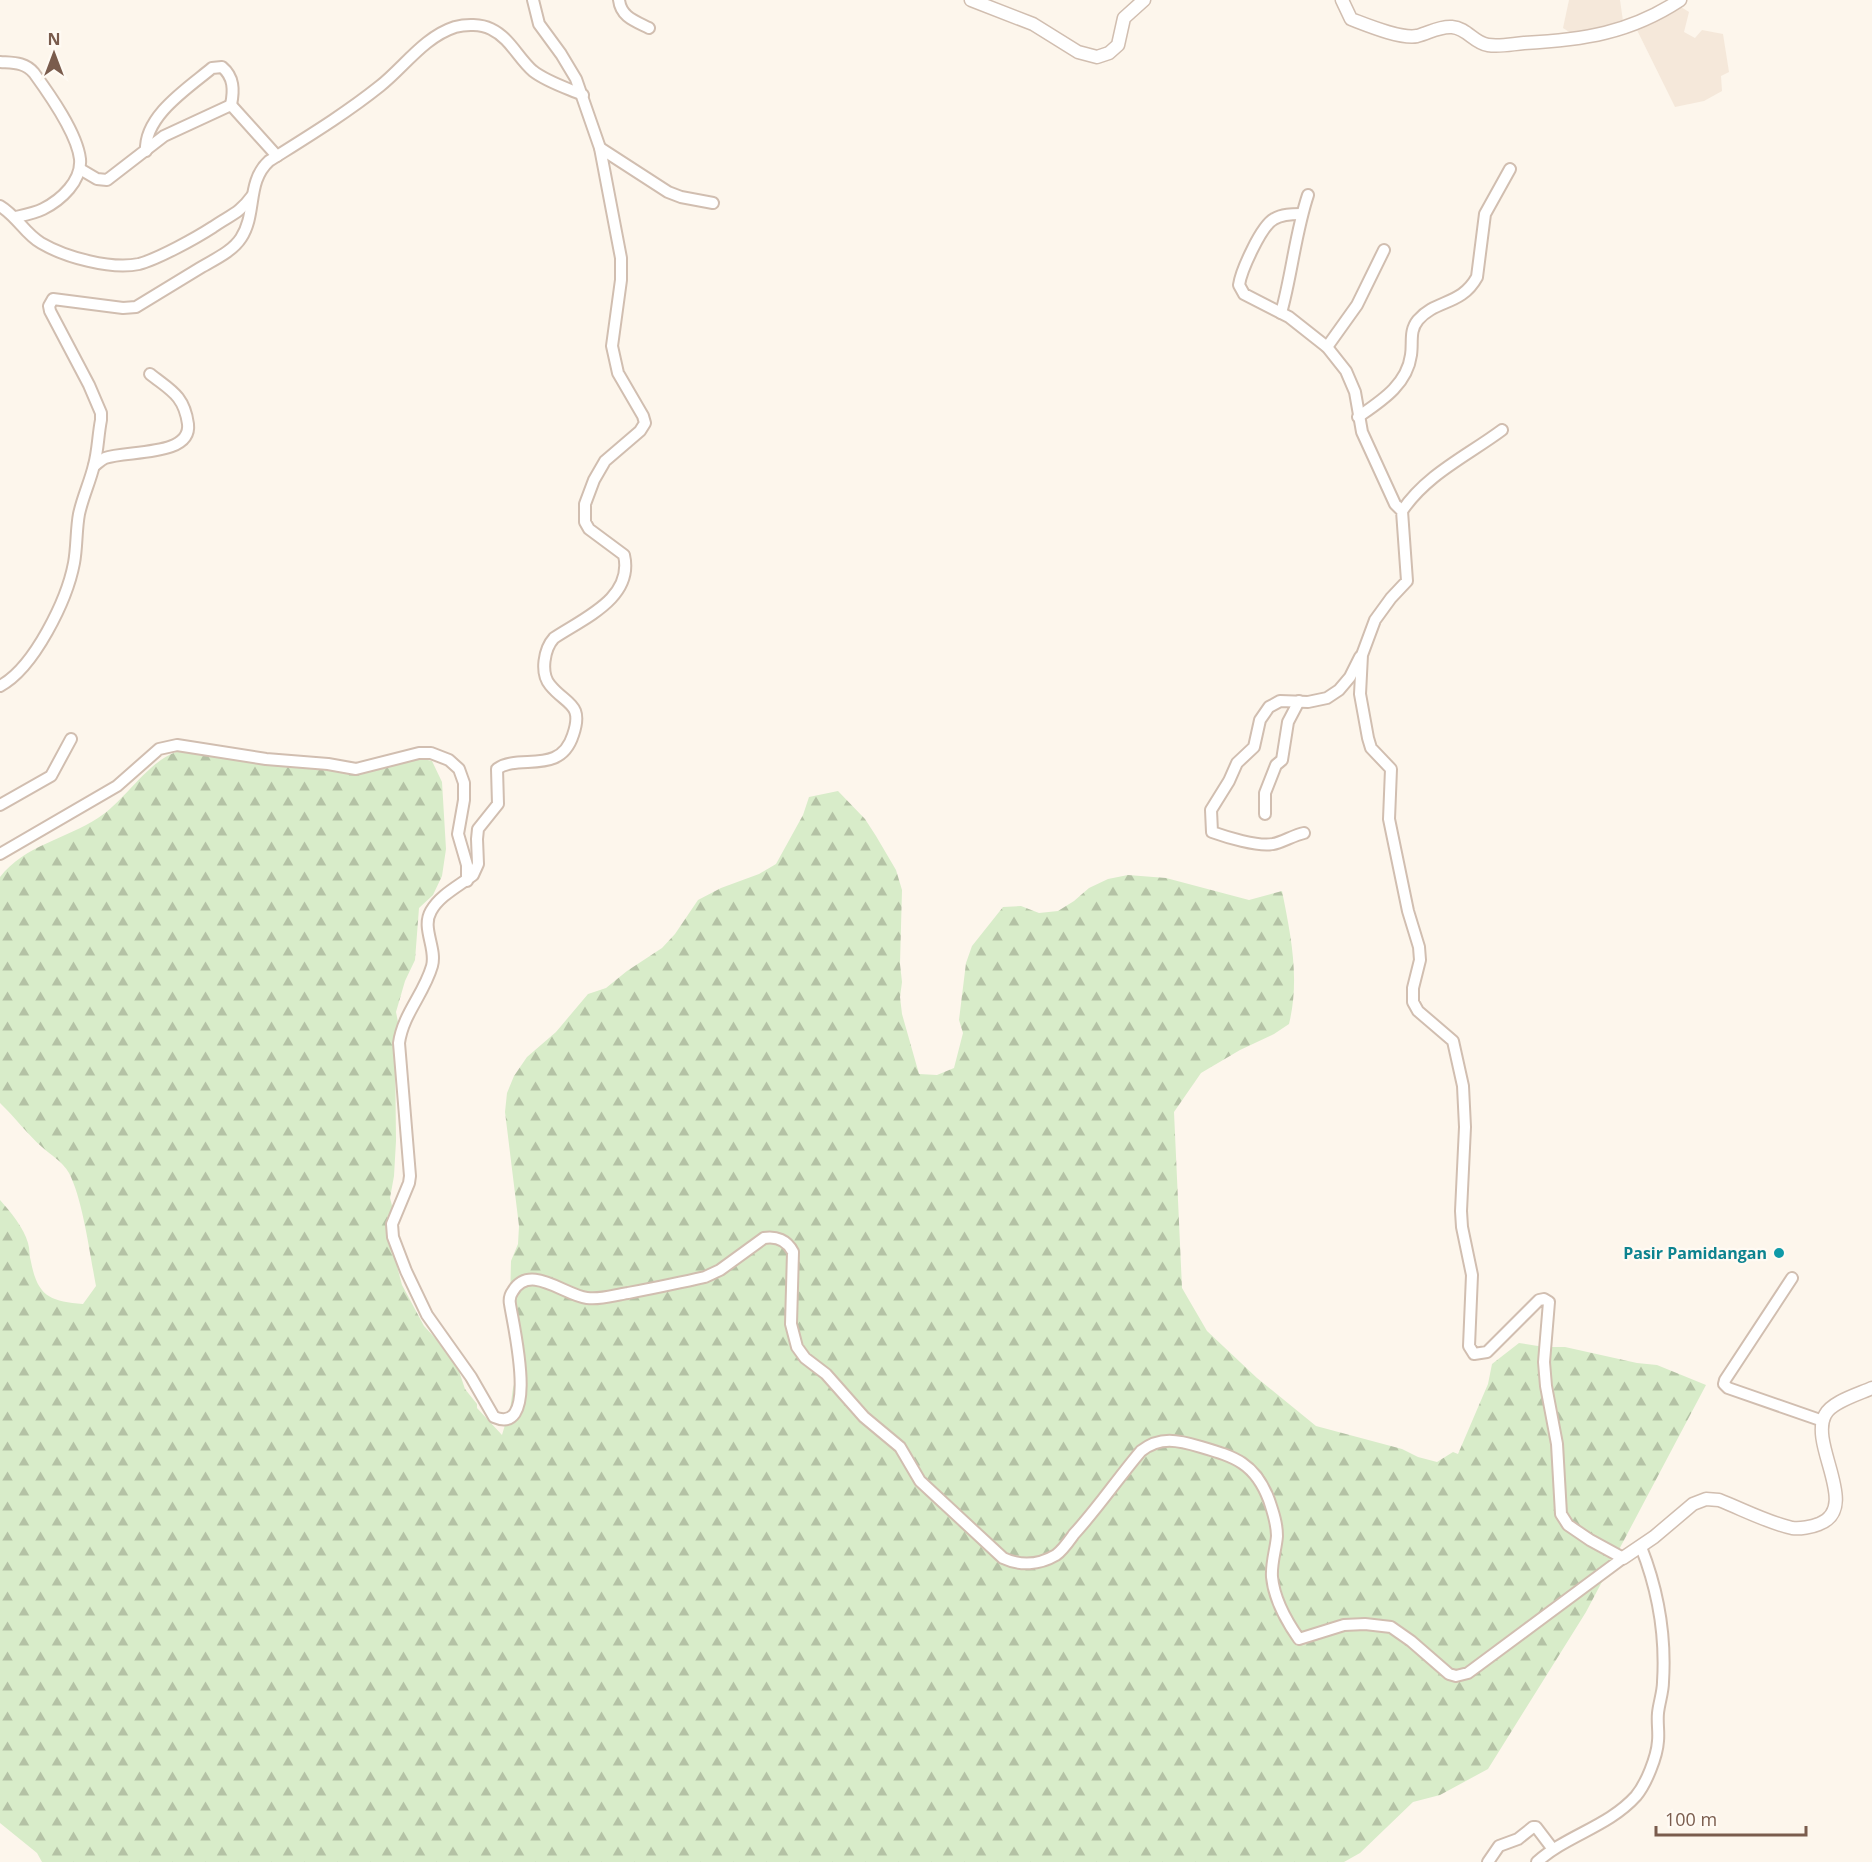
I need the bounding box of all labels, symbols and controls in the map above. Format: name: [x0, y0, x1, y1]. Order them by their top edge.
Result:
north arrow: [24, 24, 84, 84]
text: N: [47, 28, 61, 50]
place label: Pasir Pamidangan: [1623, 1242, 1767, 1264]
marker: Pasir Pamidangan: [1772, 1246, 1786, 1260]
scale bar: [1656, 1799, 1806, 1837]
text: 100 m: [1665, 1807, 1717, 1831]

